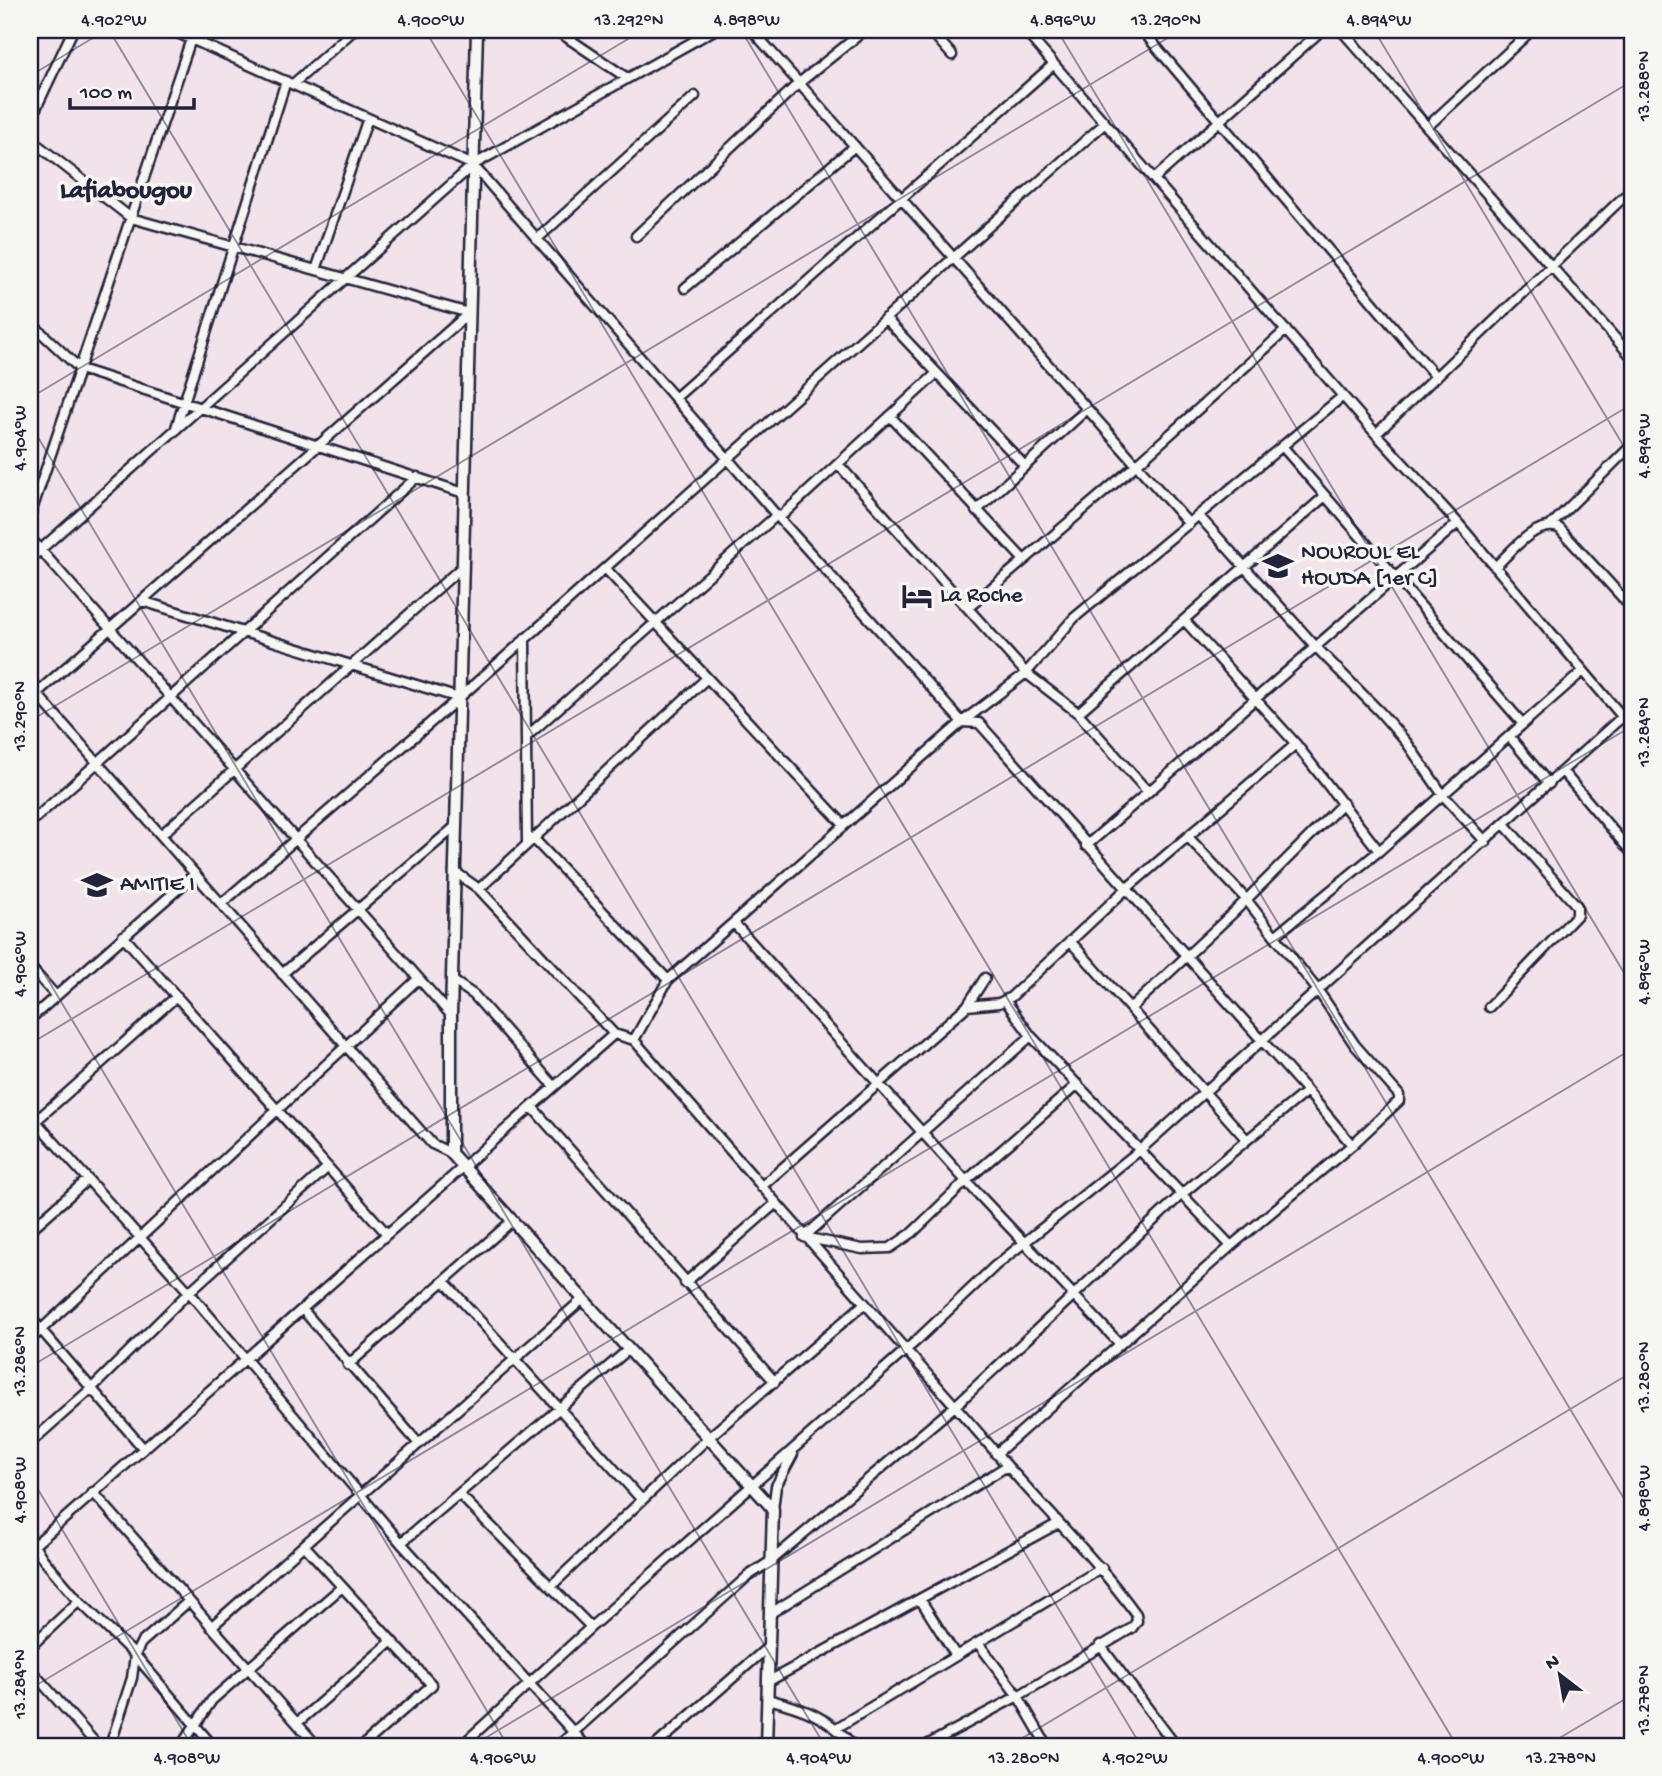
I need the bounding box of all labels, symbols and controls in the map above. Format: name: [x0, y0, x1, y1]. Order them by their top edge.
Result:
text: 4.902°W: [81, 11, 147, 32]
text: 4.900°W: [397, 11, 465, 32]
text: 13.292°N: [594, 11, 663, 32]
text: 4.898°W: [714, 11, 780, 32]
text: 4.896°W: [1030, 11, 1096, 32]
text: 13.290°N: [1130, 11, 1201, 32]
text: 4.894°W: [1347, 11, 1411, 32]
text: 13.288°N: [1635, 51, 1656, 122]
scale bar: [70, 66, 194, 110]
text: 100 m: [79, 82, 132, 107]
district label: Lafiabougou: [60, 177, 193, 208]
text: 4.904°W: [11, 405, 32, 471]
text: 4.894°W: [1635, 414, 1656, 478]
place label: NOUROUL EL HOUDA [1er C]: [1301, 540, 1438, 593]
school or university icon: NOUROUL EL HOUDA [1er C]: [1261, 549, 1295, 583]
hotel icon: La Roche: [900, 579, 934, 613]
place label: La Roche: [940, 583, 1024, 610]
text: 13.290°N: [11, 681, 32, 752]
text: 13.284°N: [1635, 697, 1656, 768]
school or university icon: AMITIE I: [80, 868, 114, 902]
place label: AMITIE I: [120, 872, 195, 899]
text: 4.906°W: [11, 931, 32, 997]
text: 4.896°W: [1635, 939, 1656, 1005]
text: 13.286°N: [11, 1326, 32, 1397]
text: 13.280°N: [1635, 1341, 1656, 1414]
text: 4.908°W: [11, 1457, 32, 1523]
text: 4.898°W: [1635, 1465, 1656, 1531]
north arrow: [1526, 1640, 1596, 1710]
text: 13.284°N: [11, 1649, 32, 1720]
text: N: [1542, 1650, 1564, 1676]
text: 13.278°N: [1635, 1665, 1656, 1736]
text: 4.908°W: [154, 1749, 220, 1770]
text: 4.906°W: [470, 1749, 536, 1770]
text: 4.904°W: [786, 1749, 852, 1770]
text: 13.280°N: [987, 1749, 1060, 1770]
text: 4.902°W: [1102, 1749, 1168, 1770]
text: 4.900°W: [1417, 1749, 1485, 1770]
text: 13.278°N: [1525, 1749, 1596, 1770]

